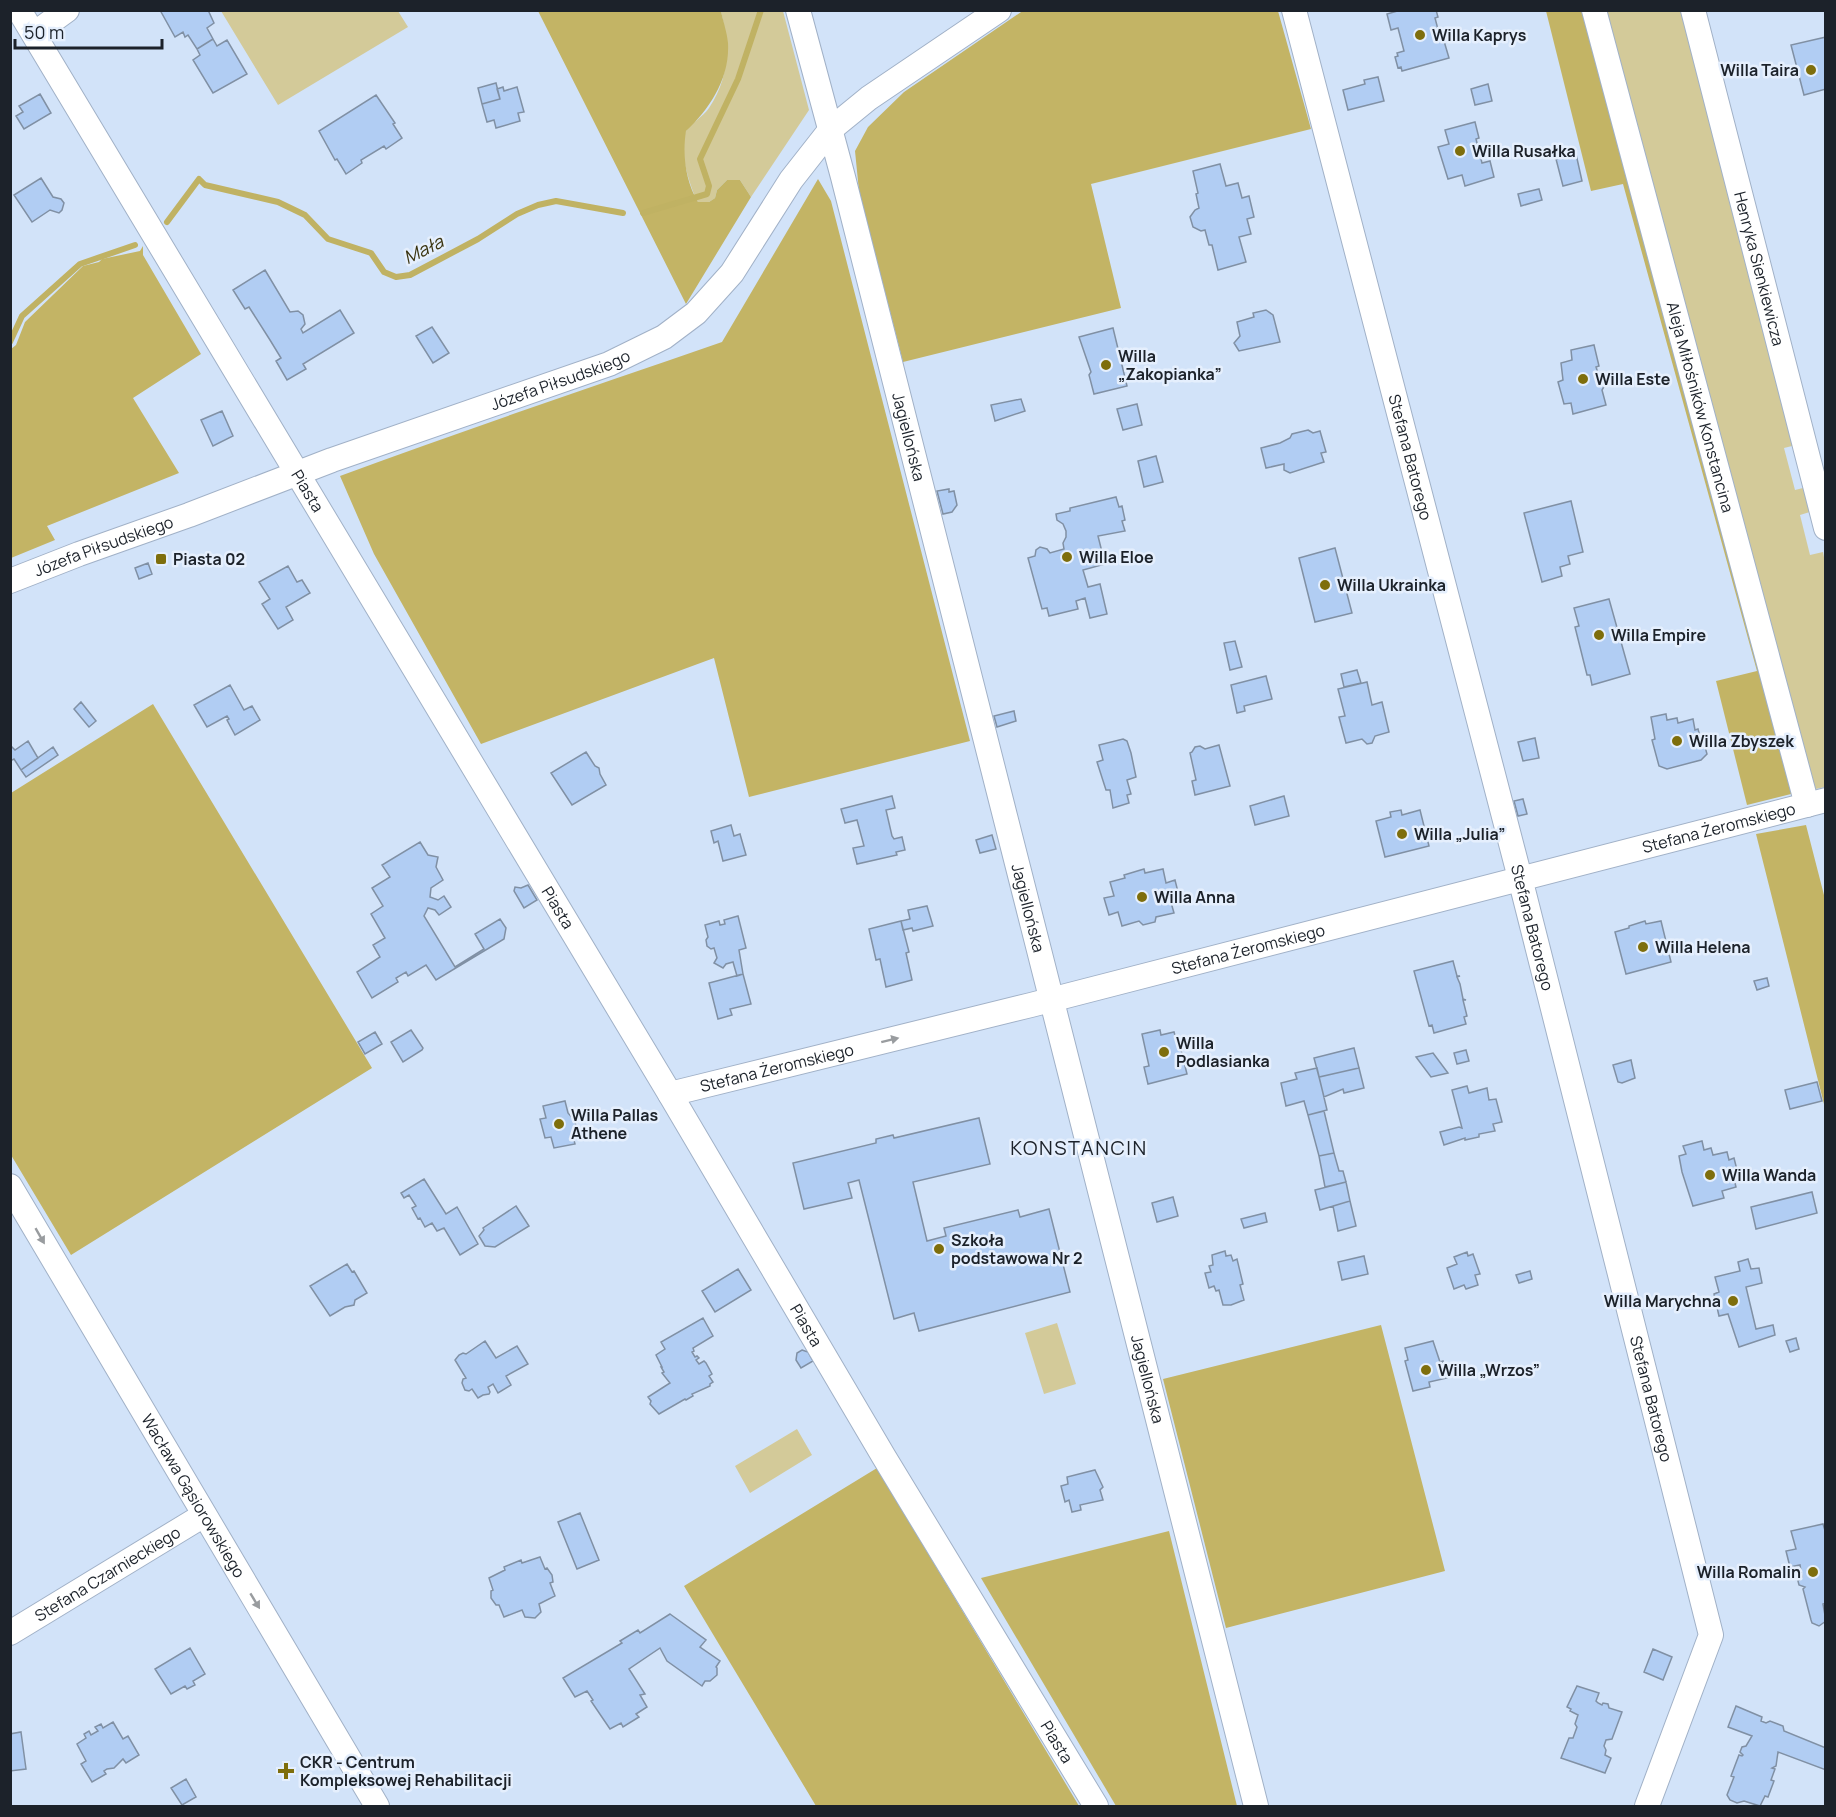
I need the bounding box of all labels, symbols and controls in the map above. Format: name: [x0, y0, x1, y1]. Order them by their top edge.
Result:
scale bar: [15, 12, 162, 50]
text: 50 m: [24, 20, 64, 44]
place label: Willa Kaprys: [1432, 24, 1527, 46]
marker: Willa Kaprys: [1413, 28, 1427, 42]
place label: Willa Taira: [1720, 59, 1799, 81]
marker: Willa Taira: [1804, 63, 1818, 77]
place label: Willa Rusałka: [1472, 140, 1576, 162]
marker: Willa Rusałka: [1453, 144, 1467, 158]
street label: Henryka Sienkiewicza: [1729, 189, 1790, 348]
water label: Mała: [399, 229, 448, 269]
street label: Aleja Miłośników Konstancina: [1662, 299, 1739, 515]
street label: Józefa Piłsudskiego: [488, 344, 634, 415]
place label: Willa „Zakopianka”: [1118, 345, 1222, 385]
marker: Willa „Zakopianka”: [1099, 358, 1113, 372]
place label: Willa Este: [1595, 368, 1671, 390]
marker: Willa Este: [1576, 372, 1590, 386]
street label: Jagiellońska: [887, 390, 931, 483]
street label: Stefana Batorego: [1383, 392, 1437, 523]
street label: Piasta: [287, 466, 329, 516]
street label: Józefa Piłsudskiego: [31, 510, 176, 582]
place label: Willa Eloe: [1079, 546, 1154, 568]
place label: Piasta 02: [173, 548, 245, 570]
marker: Willa Eloe: [1060, 550, 1074, 564]
marker: Piasta 02: [154, 552, 168, 566]
place label: Willa Ukrainka: [1337, 574, 1446, 596]
marker: Willa Ukrainka: [1318, 578, 1332, 592]
place label: Willa Empire: [1611, 624, 1706, 646]
marker: Willa Empire: [1592, 628, 1606, 642]
place label: Willa Zbyszek: [1689, 730, 1794, 752]
marker: Willa Zbyszek: [1670, 734, 1684, 748]
street label: Stefana Żeromskiego: [1640, 797, 1798, 858]
place label: Willa „Julia”: [1414, 823, 1506, 845]
marker: Willa „Julia”: [1395, 827, 1409, 841]
street label: Jagiellońska: [1007, 861, 1050, 955]
street label: Stefana Batorego: [1506, 862, 1559, 993]
street label: Piasta: [537, 882, 579, 933]
place label: Willa Anna: [1154, 886, 1235, 908]
marker: Willa Anna: [1135, 890, 1149, 904]
street label: Stefana Żeromskiego: [1169, 919, 1327, 979]
place label: Willa Helena: [1655, 936, 1750, 958]
marker: Willa Helena: [1636, 940, 1650, 954]
place label: Willa Podlasianka: [1176, 1032, 1270, 1072]
one-way arrow: [881, 1034, 899, 1044]
street label: Stefana Żeromskiego: [698, 1038, 856, 1097]
marker: Willa Podlasianka: [1157, 1045, 1171, 1059]
place label: Willa Pallas Athene: [571, 1104, 659, 1144]
marker: Willa Pallas Athene: [552, 1117, 566, 1131]
district label: KONSTANCIN: [1010, 1134, 1148, 1161]
place label: Willa Wanda: [1722, 1164, 1816, 1186]
marker: Willa Wanda: [1703, 1168, 1717, 1182]
one-way arrow: [35, 1228, 45, 1245]
place label: Szkoła podstawowa Nr 2: [951, 1229, 1083, 1269]
marker: Szkoła podstawowa Nr 2: [932, 1242, 946, 1256]
place label: Willa Marychna: [1604, 1290, 1721, 1312]
marker: Willa Marychna: [1726, 1294, 1740, 1308]
street label: Piasta: [785, 1300, 828, 1351]
street label: Jagiellońska: [1126, 1332, 1170, 1426]
street label: Stefana Batorego: [1625, 1333, 1678, 1464]
place label: Willa „Wrzos”: [1438, 1359, 1540, 1381]
marker: Willa „Wrzos”: [1419, 1363, 1433, 1377]
street label: Wacława Gąsiorowskiego: [136, 1410, 250, 1582]
street label: Stefana Czarnieckiego: [30, 1521, 184, 1627]
place label: Willa Romalin: [1697, 1561, 1801, 1583]
marker: Willa Romalin: [1806, 1565, 1820, 1579]
one-way arrow: [250, 1593, 261, 1609]
street label: Piasta: [1036, 1716, 1078, 1767]
place label: CKR - Centrum Kompleksowej Rehabilitacji: [300, 1751, 512, 1791]
marker: CKR - Centrum Kompleksowej Rehabilitacji: [277, 1762, 295, 1780]

